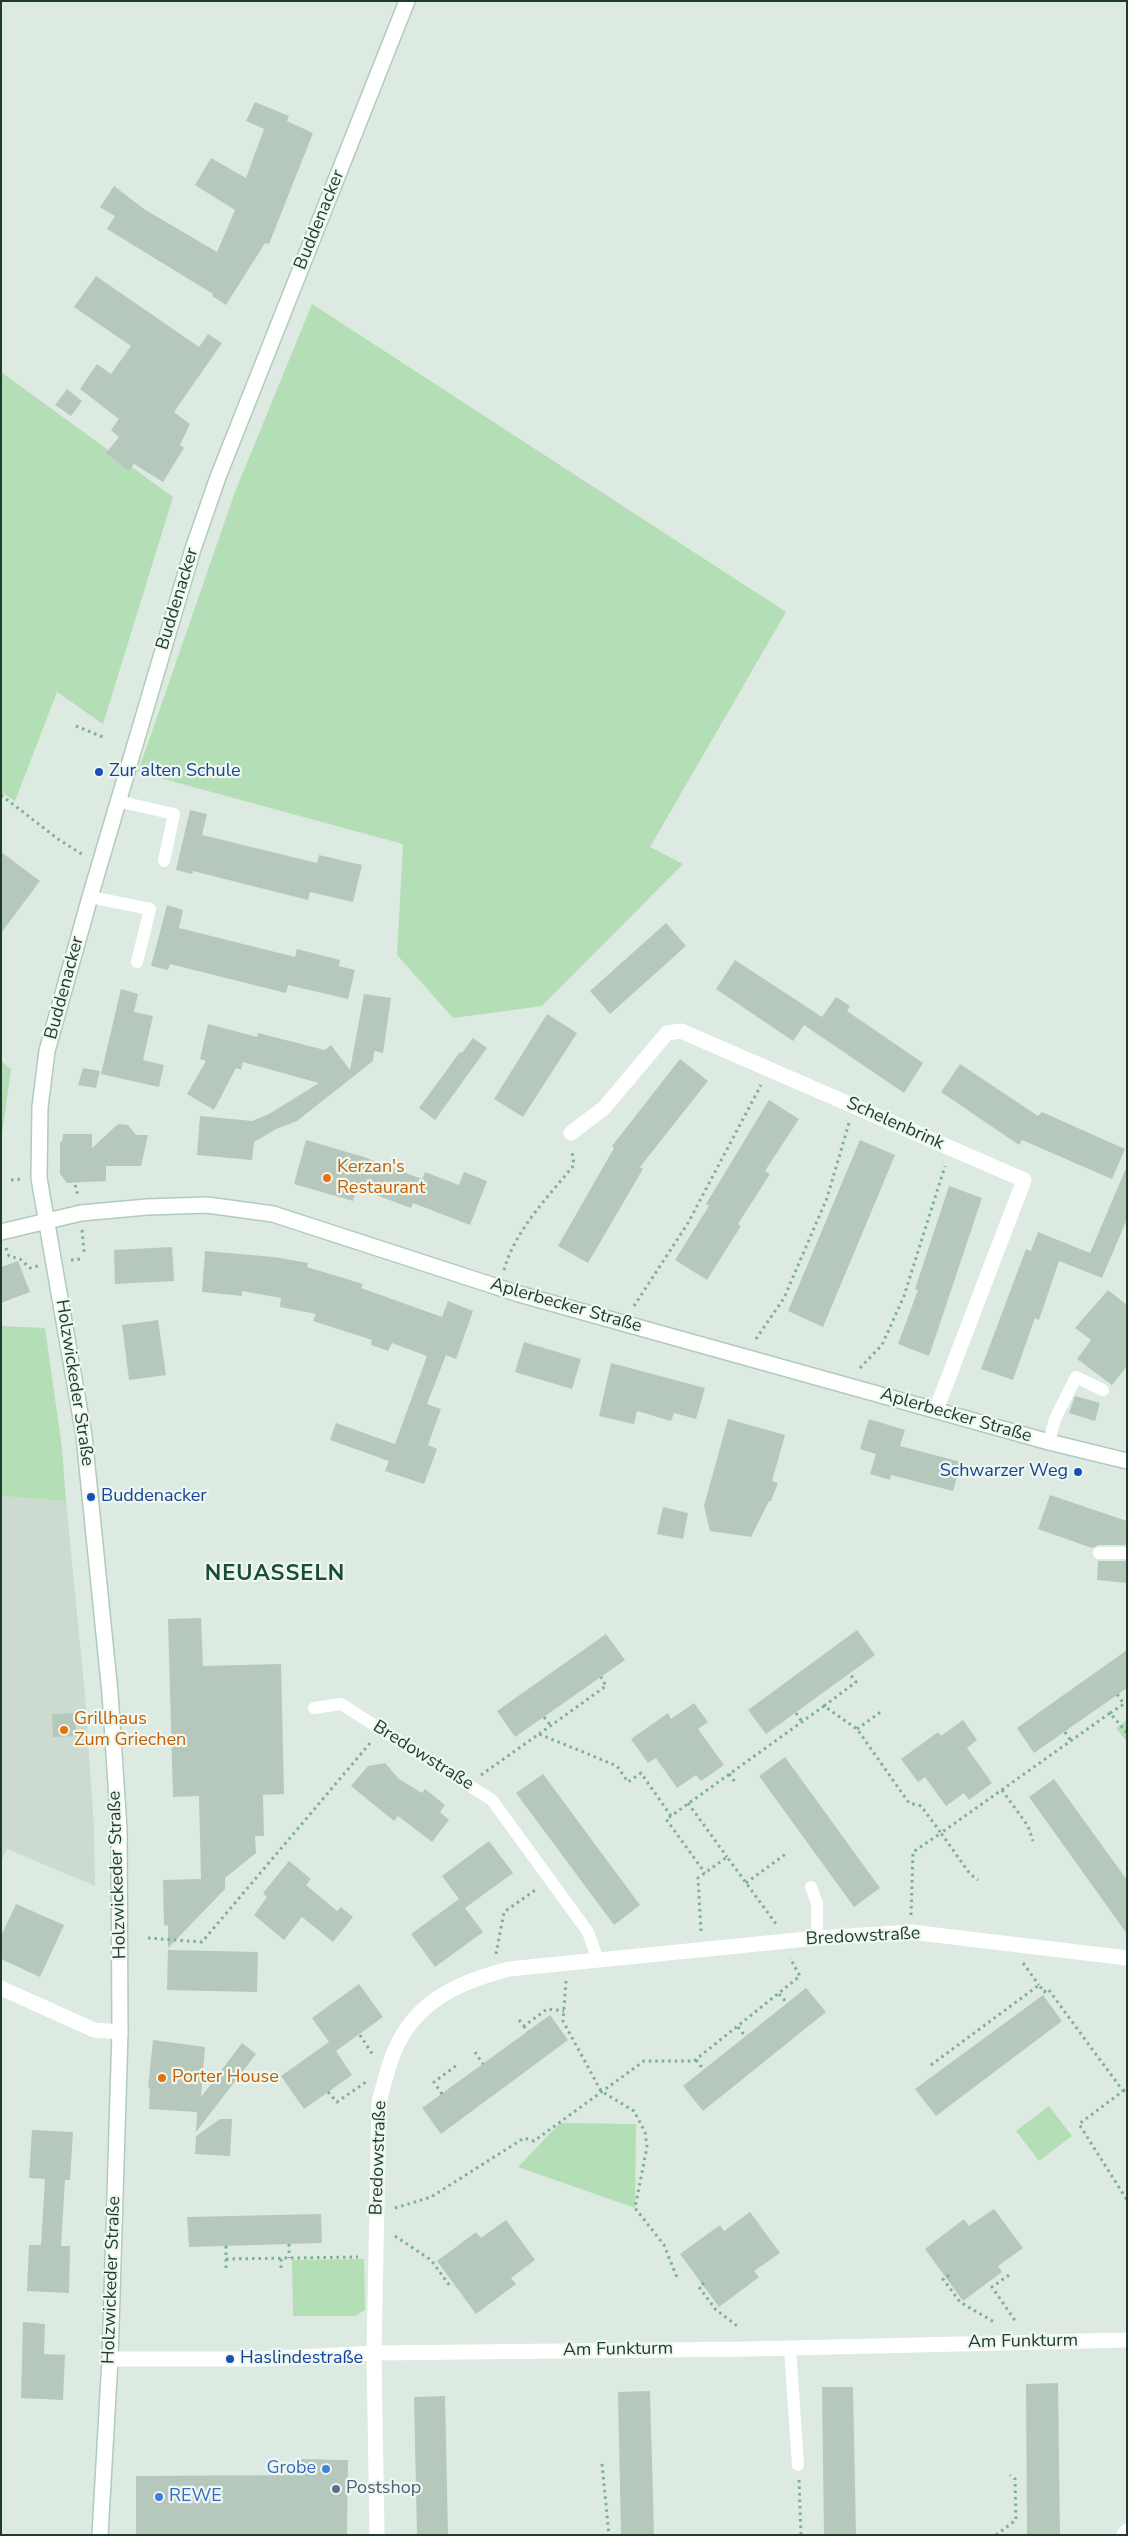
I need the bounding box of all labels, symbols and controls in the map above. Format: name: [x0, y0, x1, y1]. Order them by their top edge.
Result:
street label: Buddenacker: [290, 167, 350, 273]
street label: Buddenacker: [152, 545, 204, 653]
place label: Zur alten Schule: [109, 761, 240, 783]
marker: Zur alten Schule: [93, 766, 105, 778]
street label: Buddenacker: [41, 934, 89, 1042]
street label: Schelenbrink: [843, 1093, 947, 1155]
place label: Kerzan's Restaurant: [337, 1157, 425, 1200]
marker: Kerzan's Restaurant: [321, 1172, 333, 1184]
street label: Aplerbecker Straße: [488, 1274, 644, 1338]
street label: Holzwickeder Straße: [50, 1298, 98, 1468]
street label: Aplerbecker Straße: [878, 1384, 1034, 1448]
place label: Schwarzer Weg: [940, 1461, 1068, 1483]
marker: Schwarzer Weg: [1072, 1466, 1084, 1478]
place label: Buddenacker: [101, 1486, 207, 1508]
marker: Buddenacker: [85, 1491, 97, 1503]
district label: NEUASSELN: [204, 1562, 346, 1588]
place label: Grillhaus Zum Griechen: [74, 1709, 186, 1752]
street label: Bredowstraße: [369, 1716, 477, 1796]
marker: Grillhaus Zum Griechen: [58, 1724, 70, 1736]
street label: Holzwickeder Straße: [104, 1791, 132, 1959]
street label: Bredowstraße: [805, 1923, 921, 1951]
place label: Porter House: [172, 2067, 279, 2089]
marker: Porter House: [156, 2072, 168, 2084]
street label: Bredowstraße: [366, 2100, 392, 2216]
street label: Holzwickeder Straße: [98, 2196, 126, 2364]
street label: Am Funkturm: [968, 2330, 1078, 2354]
street label: Am Funkturm: [563, 2338, 673, 2362]
place label: Haslindestraße: [240, 2348, 363, 2370]
marker: Haslindestraße: [224, 2353, 236, 2365]
place label: Grobe: [267, 2458, 316, 2480]
marker: Grobe: [320, 2463, 332, 2475]
place label: Postshop: [346, 2478, 421, 2500]
marker: Postshop: [330, 2483, 342, 2495]
place label: REWE: [169, 2486, 222, 2508]
marker: REWE: [153, 2491, 165, 2503]

